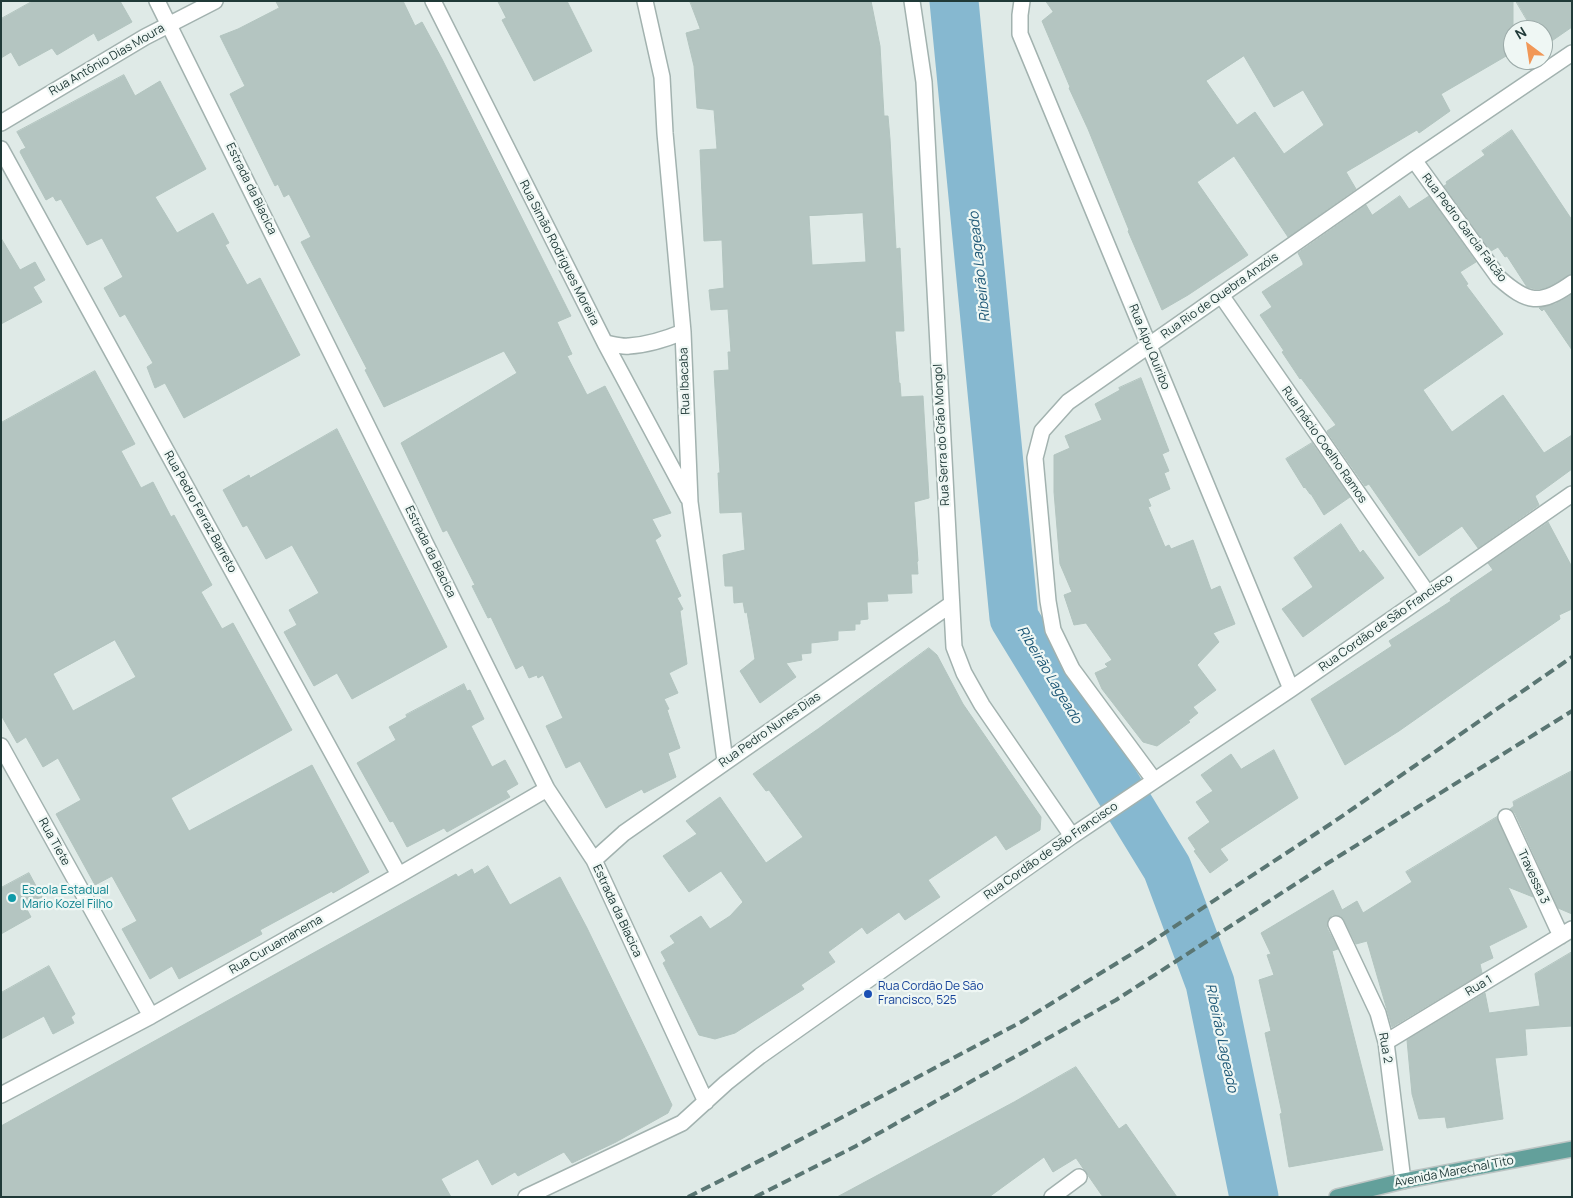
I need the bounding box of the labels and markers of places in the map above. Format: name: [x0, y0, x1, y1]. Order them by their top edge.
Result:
place label: Escola Estadual Mario Kozel Filho: [22, 884, 113, 912]
marker: Escola Estadual Mario Kozel Filho: [6, 892, 18, 904]
place label: Rua Cordão De São Francisco, 525: [878, 980, 984, 1008]
marker: Rua Cordão De São Francisco, 525: [862, 988, 874, 1000]

